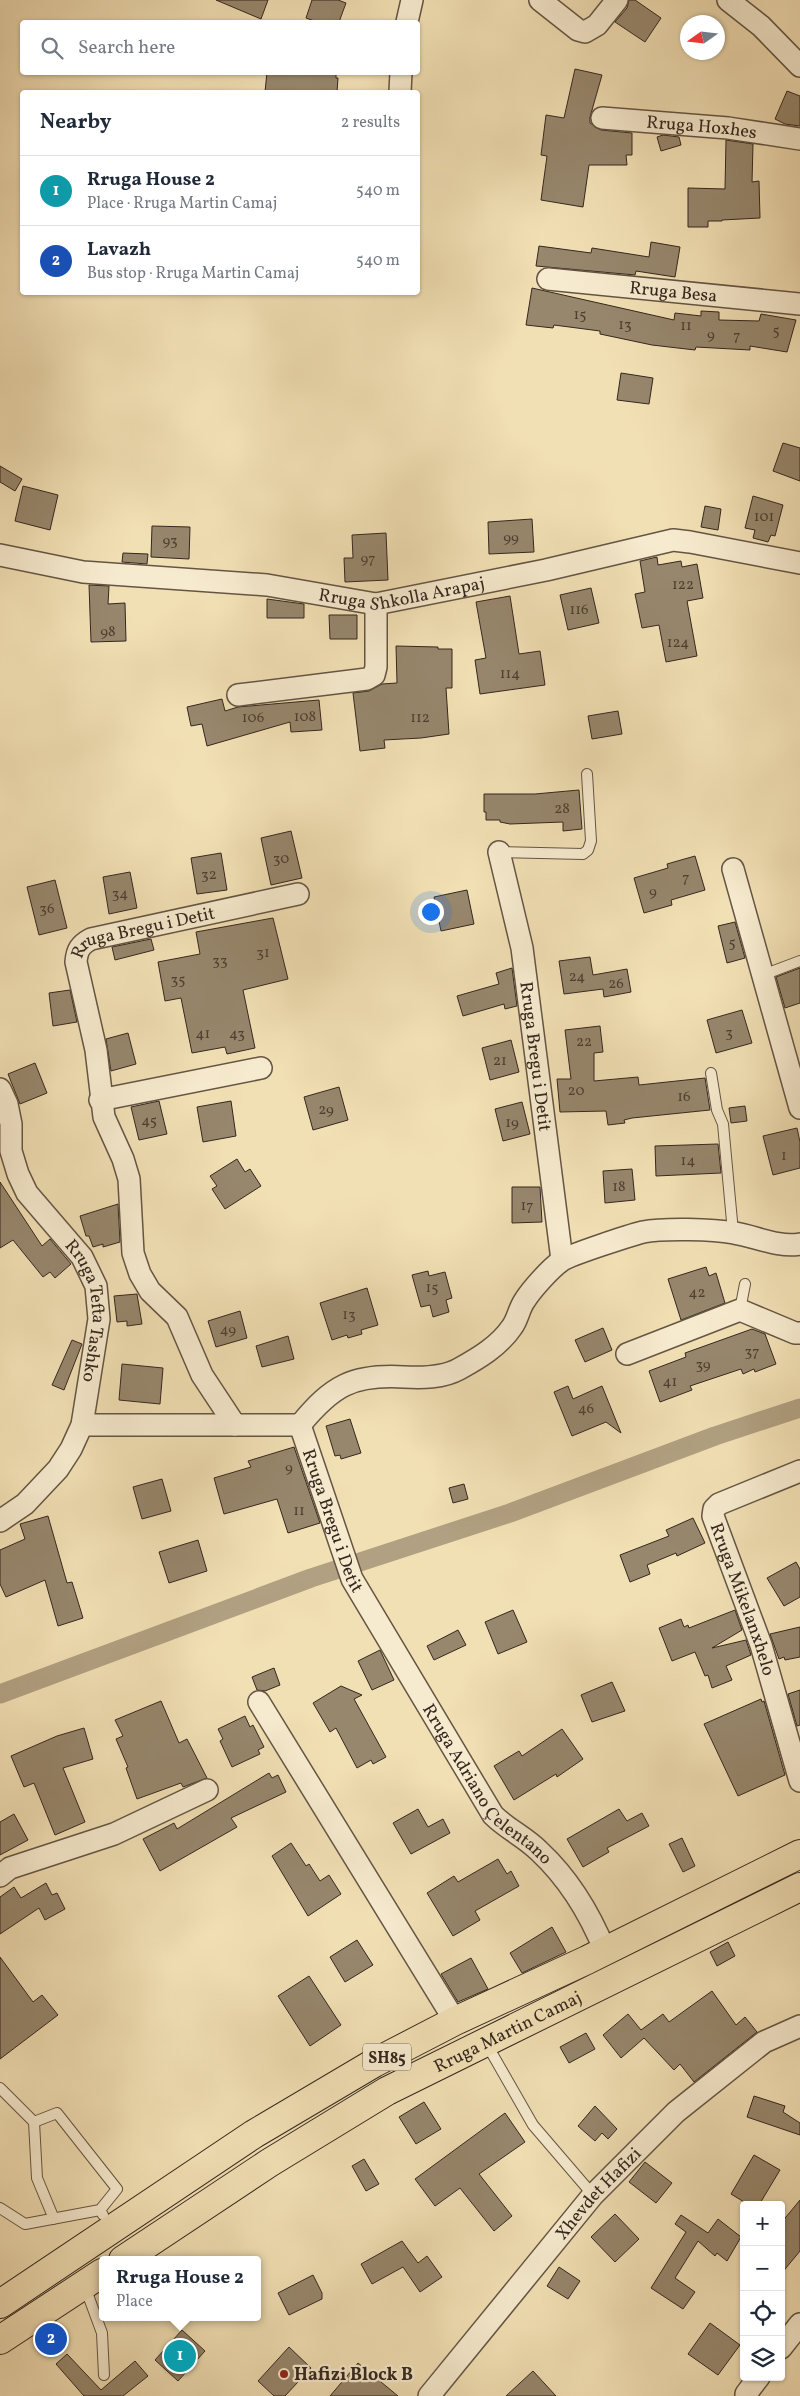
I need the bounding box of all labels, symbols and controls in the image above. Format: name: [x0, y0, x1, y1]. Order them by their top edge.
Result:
north arrow: [680, 15, 725, 60]
search box: [20, 20, 420, 75]
icon: search: [38, 34, 66, 62]
text: Search here: [78, 35, 175, 61]
text: Nearby: [40, 108, 111, 137]
street label: Rruga Hoxhes: [645, 111, 758, 146]
text: 2 results: [341, 112, 400, 134]
text: Rruga House 2: [87, 167, 215, 193]
text: 1: [53, 180, 59, 202]
text: 540 m: [356, 180, 400, 202]
text: Place · Rruga Martin Camaj: [87, 193, 277, 215]
text: Lavazh: [87, 237, 151, 263]
text: 2: [52, 250, 60, 272]
text: 540 m: [356, 250, 400, 272]
text: Bus stop · Rruga Martin Camaj: [87, 263, 299, 285]
street label: Rruga Besa: [628, 276, 718, 310]
house number: 15: [573, 305, 587, 326]
house number: 13: [618, 315, 632, 336]
house number: 11: [680, 316, 692, 337]
house number: 5: [772, 321, 780, 342]
house number: 9: [707, 325, 715, 346]
house number: 7: [733, 326, 741, 347]
house number: 101: [754, 507, 774, 528]
house number: 99: [503, 528, 519, 549]
house number: 93: [162, 531, 178, 552]
house number: 97: [360, 549, 376, 570]
street label: Rruga Shkolla Arapaj: [316, 572, 487, 618]
house number: 122: [672, 575, 694, 596]
house number: 116: [569, 600, 589, 621]
house number: 98: [100, 622, 116, 643]
house number: 124: [667, 633, 689, 654]
house number: 114: [500, 664, 520, 685]
house number: 108: [294, 707, 316, 728]
house number: 106: [242, 708, 264, 729]
house number: 112: [410, 708, 430, 729]
house number: 28: [554, 799, 570, 820]
house number: 30: [273, 849, 289, 870]
house number: 32: [201, 865, 217, 886]
house number: 7: [682, 868, 690, 889]
house number: 9: [649, 882, 657, 903]
house number: 34: [112, 884, 128, 905]
house number: 36: [39, 899, 55, 920]
your location: [418, 899, 444, 925]
street label: Rruga Bregu i Detit: [66, 901, 217, 962]
house number: 5: [728, 933, 736, 954]
house number: 31: [256, 943, 270, 964]
house number: 33: [212, 951, 228, 972]
house number: 24: [569, 967, 585, 988]
house number: 35: [171, 970, 185, 991]
house number: 26: [608, 974, 624, 995]
street label: Rruga Bregu i Detit: [512, 980, 556, 1133]
house number: 3: [725, 1023, 733, 1044]
house number: 41: [196, 1024, 210, 1045]
house number: 43: [229, 1024, 245, 1045]
house number: 22: [576, 1032, 592, 1053]
house number: 21: [493, 1051, 507, 1072]
house number: 20: [568, 1081, 584, 1102]
house number: 16: [677, 1087, 691, 1108]
house number: 29: [318, 1100, 334, 1121]
house number: 45: [141, 1111, 157, 1132]
house number: 19: [505, 1113, 519, 1134]
house number: 1: [781, 1146, 787, 1167]
house number: 14: [681, 1151, 695, 1172]
house number: 18: [612, 1177, 626, 1198]
house number: 17: [520, 1196, 534, 1217]
street label: Rruga Tefta Tashko: [58, 1235, 110, 1384]
house number: 15: [425, 1278, 439, 1299]
house number: 42: [688, 1283, 706, 1304]
house number: 13: [342, 1305, 356, 1326]
house number: 49: [220, 1320, 236, 1341]
house number: 37: [745, 1342, 759, 1363]
house number: 39: [695, 1355, 711, 1376]
house number: 41: [663, 1372, 677, 1393]
house number: 46: [578, 1399, 594, 1420]
street label: Rruga Bregu i Detit: [295, 1446, 369, 1598]
house number: 9: [285, 1458, 293, 1479]
house number: 11: [293, 1501, 305, 1522]
street label: Rruga Mikelanxhelo: [703, 1520, 780, 1679]
street label: Rruga Adriano Çelentano: [415, 1700, 557, 1871]
street label: Rruga Martin Camaj: [430, 1986, 586, 2080]
road number: SH85: [363, 2044, 411, 2070]
street label: Xhevdet Hafizi: [550, 2142, 648, 2246]
map controls: [740, 2201, 785, 2381]
button: +: [740, 2201, 785, 2246]
button: −: [740, 2246, 785, 2291]
popup: [99, 2256, 261, 2321]
text: Rruga House 2: [116, 2265, 244, 2291]
text: Place: [116, 2291, 153, 2313]
button: locate: [740, 2291, 785, 2336]
pin: 2: [35, 2320, 67, 2358]
button: layers: [740, 2336, 785, 2381]
pin: 1: [164, 2337, 196, 2375]
place label: Hafizi Block B: [294, 2363, 413, 2388]
marker: Hafizi Block B: [278, 2368, 290, 2380]

